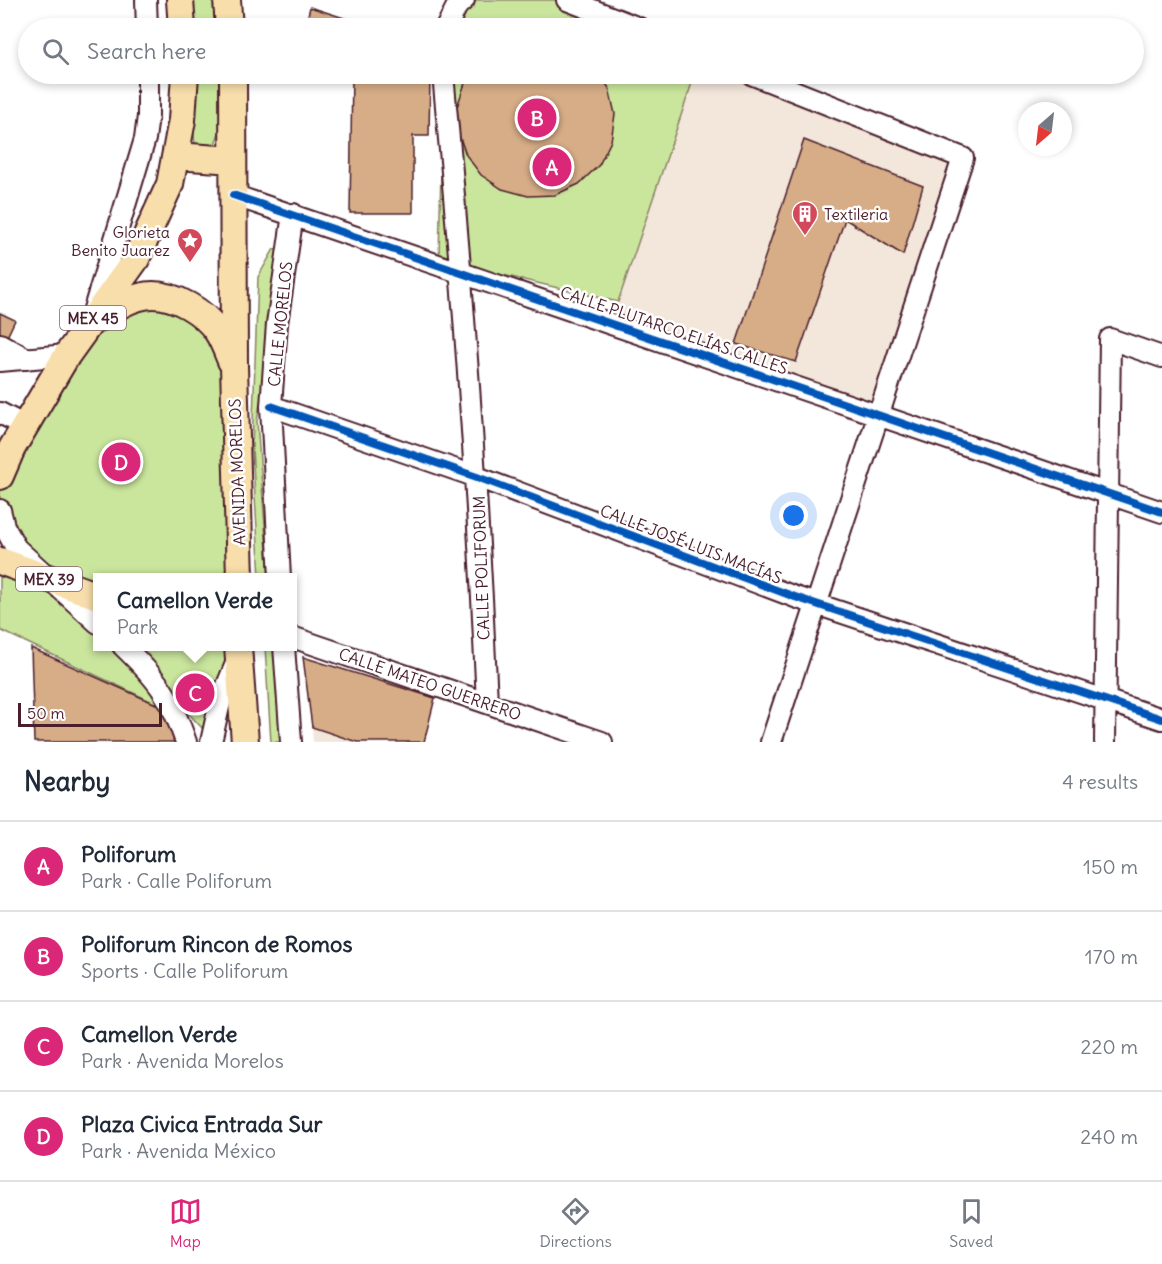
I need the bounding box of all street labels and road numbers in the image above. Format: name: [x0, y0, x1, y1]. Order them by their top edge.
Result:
street label: CALLE MORELOS: [263, 260, 297, 388]
street label: CALLE PLUTARCO ELÍAS CALLES: [558, 282, 790, 378]
road number: MEX 45: [60, 306, 126, 330]
street label: AVENIDA MORELOS: [224, 398, 250, 546]
street label: CALLE POLIFORUM: [468, 495, 494, 641]
street label: CALLE JOSÉ LUIS MACÍAS: [597, 500, 785, 588]
road number: MEX 39: [16, 567, 82, 591]
street label: CALLE MATEO GUERRERO: [336, 643, 524, 725]

